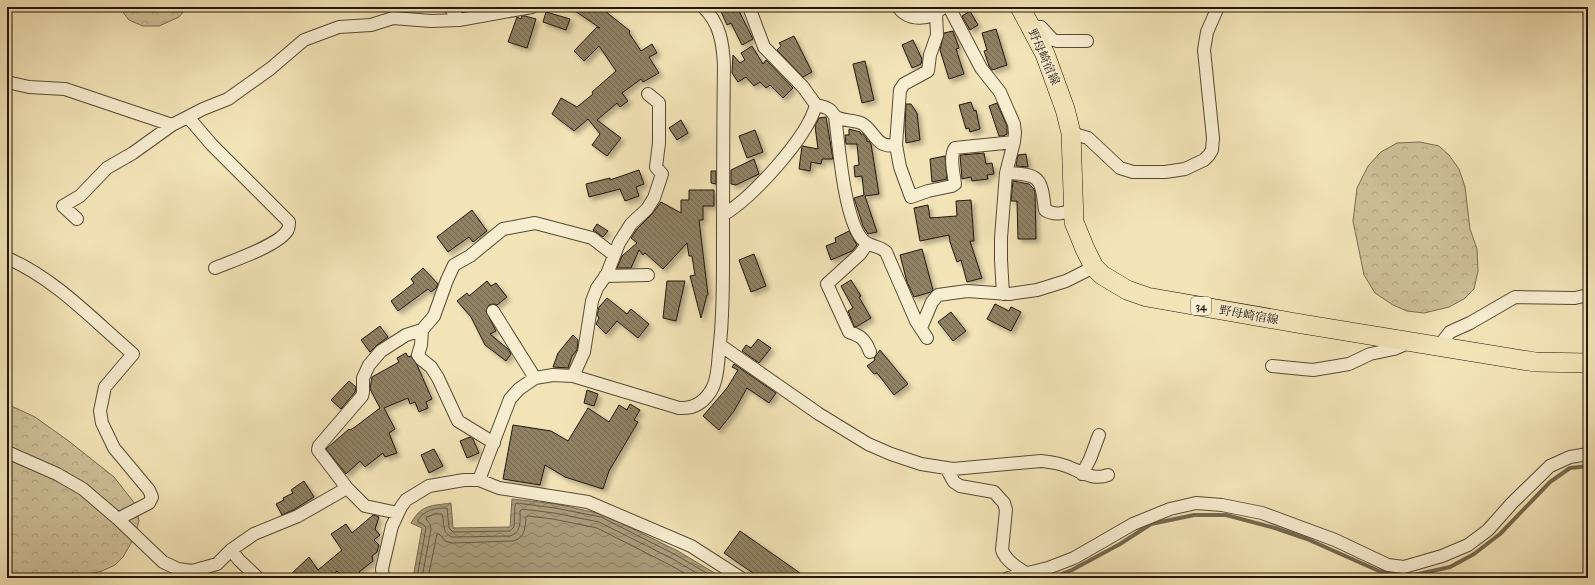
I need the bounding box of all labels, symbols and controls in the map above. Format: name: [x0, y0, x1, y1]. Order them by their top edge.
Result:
street label: 野母崎宿線: [1025, 27, 1063, 87]
road number: 34: [1191, 297, 1211, 315]
street label: 野母崎宿線: [1218, 303, 1280, 327]

